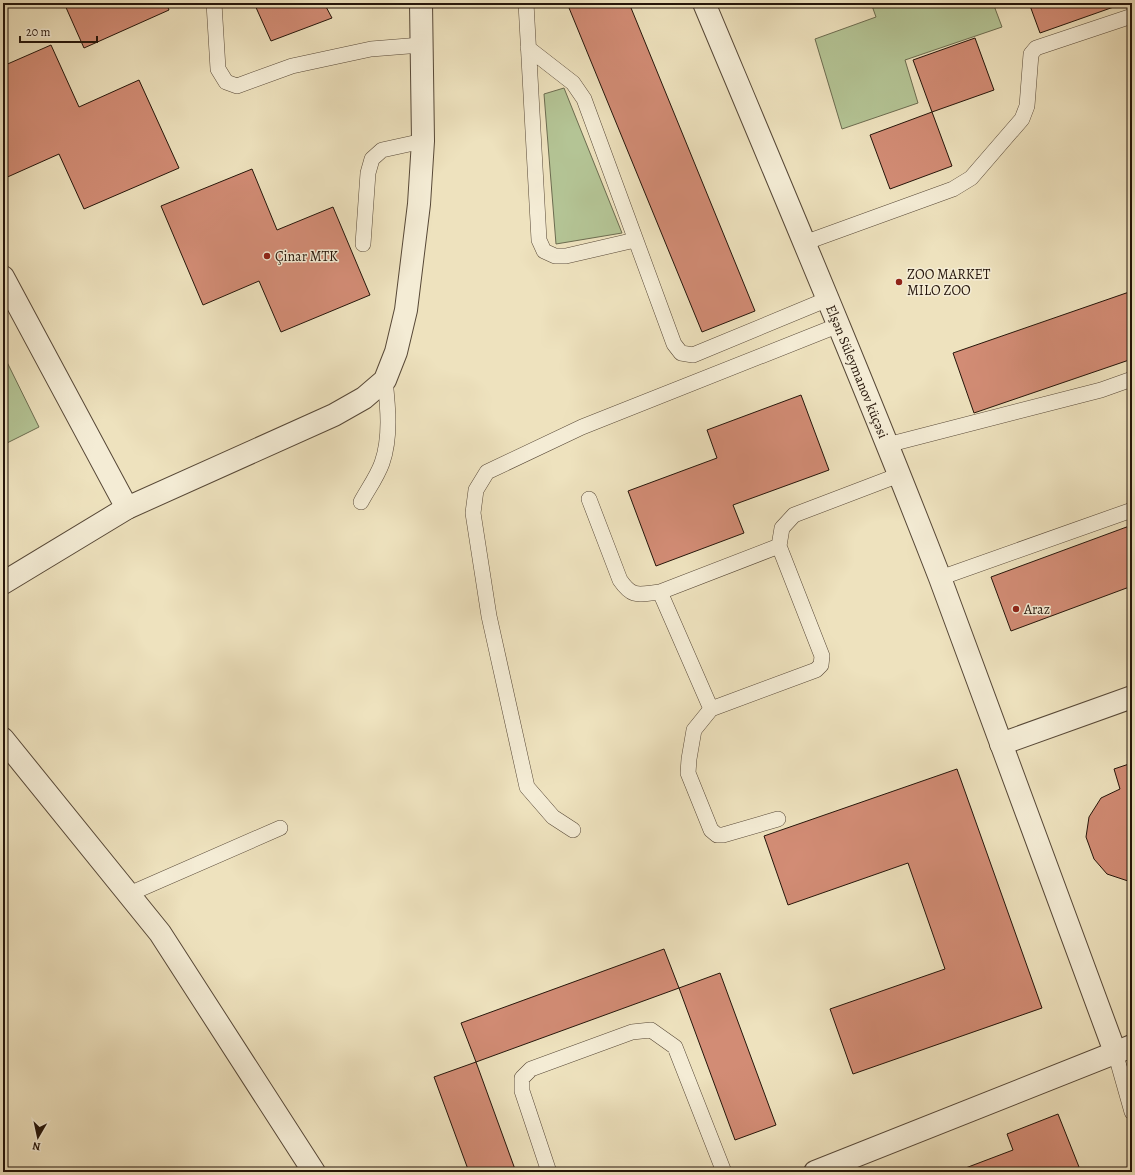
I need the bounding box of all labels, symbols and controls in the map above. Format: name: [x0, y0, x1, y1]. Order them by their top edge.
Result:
scale bar: [20, 18, 97, 44]
text: 20 m: [26, 24, 50, 40]
place label: Çinar MTK: [275, 247, 338, 266]
marker: Çinar MTK: [262, 251, 272, 261]
place label: ZOO MARKET MILO ZOO: [907, 265, 991, 300]
marker: ZOO MARKET MILO ZOO: [894, 277, 904, 287]
street label: Elşən Süleymanov küçəsi: [822, 302, 893, 441]
place label: Araz: [1023, 600, 1050, 619]
marker: Araz: [1011, 604, 1021, 614]
north arrow: [18, 1117, 58, 1157]
text: N: [31, 1138, 42, 1154]

